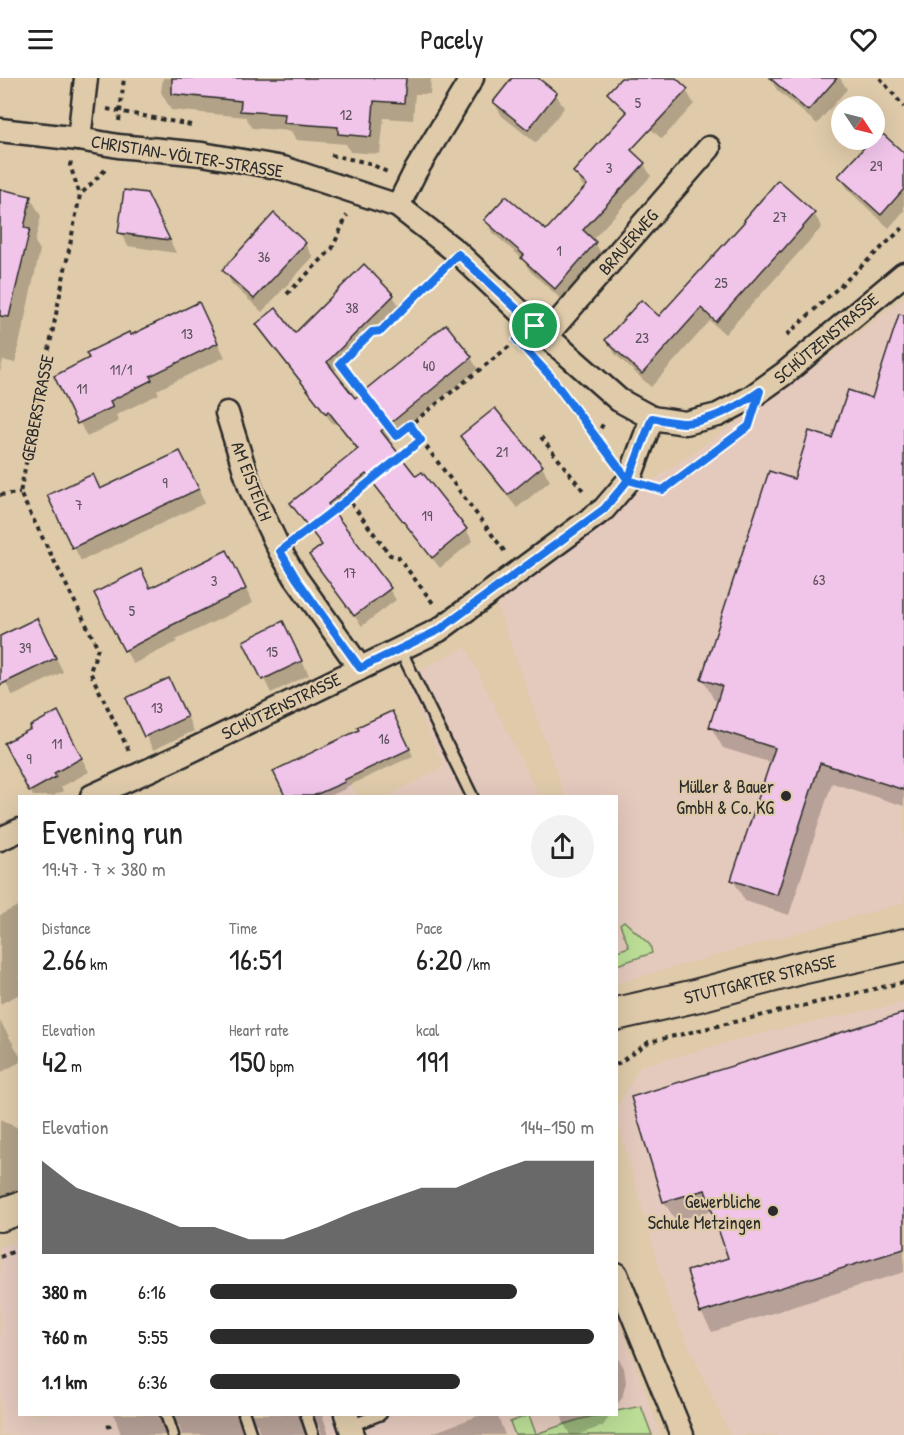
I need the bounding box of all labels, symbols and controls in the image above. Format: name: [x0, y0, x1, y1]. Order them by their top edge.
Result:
text: Pacely: [420, 21, 484, 57]
icon: menu: [24, 23, 57, 56]
icon: heart: [847, 23, 880, 56]
house number: 5: [635, 92, 642, 113]
north arrow: [831, 96, 885, 150]
map controls: [831, 96, 885, 150]
house number: 12: [340, 104, 352, 125]
street label: CHRISTIAN-VÖLTER-STRASSE: [89, 128, 285, 184]
house number: 29: [870, 155, 883, 176]
house number: 3: [606, 157, 613, 178]
street label: BRAUERWEG: [592, 203, 664, 280]
house number: 27: [773, 206, 787, 227]
house number: 1: [556, 240, 562, 261]
house number: 36: [258, 246, 270, 267]
house number: 25: [714, 272, 728, 293]
street label: SCHÜTZENSTRASSE: [768, 287, 884, 389]
house number: 38: [345, 297, 359, 318]
pin: [509, 300, 560, 351]
icon: arrive: [518, 309, 551, 342]
house number: 13: [181, 323, 193, 344]
house number: 23: [635, 327, 649, 348]
street label: GERBERSTRASSE: [14, 352, 60, 463]
house number: 40: [423, 355, 435, 376]
house number: 11/1: [110, 359, 132, 380]
house number: 11: [77, 378, 87, 399]
street label: AM EISTEICH: [225, 438, 279, 524]
house number: 21: [496, 441, 508, 462]
house number: 9: [162, 472, 168, 493]
house number: 7: [75, 494, 83, 515]
house number: 19: [422, 505, 433, 526]
house number: 17: [344, 562, 356, 583]
house number: 63: [813, 569, 826, 590]
house number: 3: [211, 570, 218, 591]
house number: 5: [129, 600, 136, 621]
house number: 39: [19, 637, 32, 658]
house number: 15: [266, 641, 279, 662]
street label: SCHÜTZENSTRASSE: [217, 666, 345, 746]
house number: 13: [151, 697, 163, 718]
house number: 16: [378, 728, 390, 749]
house number: 11: [52, 733, 62, 754]
house number: 9: [26, 748, 32, 769]
place label: Müller & Bauer GmbH & Co. KG: [676, 774, 774, 820]
marker: Müller & Bauer GmbH & Co. KG: [779, 789, 793, 803]
text: Evening run: [42, 810, 183, 854]
button: share: [531, 815, 594, 878]
text: 19:47 · 7 × 380 m: [42, 855, 166, 882]
text: Distance: [42, 917, 91, 939]
text: Time: [229, 917, 257, 939]
text: Pace: [416, 917, 443, 939]
text: 2.66: [42, 939, 86, 979]
text: 16:51: [229, 939, 282, 979]
text: 6:20: [416, 939, 462, 979]
street label: STUTTGARTER STRASSE: [681, 948, 839, 1010]
text: km: [86, 953, 108, 975]
text: /km: [462, 953, 490, 975]
text: Elevation: [42, 1019, 95, 1041]
text: Heart rate: [229, 1019, 289, 1041]
text: kcal: [416, 1019, 439, 1041]
text: 42: [42, 1041, 67, 1081]
text: 150: [229, 1041, 266, 1081]
text: 191: [416, 1041, 449, 1081]
text: m: [67, 1055, 82, 1077]
text: bpm: [266, 1055, 294, 1077]
text: Elevation: [42, 1113, 108, 1140]
text: 144–150 m: [520, 1113, 594, 1140]
place label: Gewerbliche Schule Metzingen: [648, 1189, 761, 1235]
marker: Gewerbliche Schule Metzingen: [766, 1204, 780, 1218]
text: 380 m: [42, 1278, 87, 1305]
text: 6:16: [138, 1278, 166, 1305]
text: 760 m: [42, 1323, 87, 1350]
text: 5:55: [138, 1323, 168, 1350]
text: 1.1 km: [42, 1368, 87, 1395]
text: 6:36: [138, 1368, 168, 1395]

